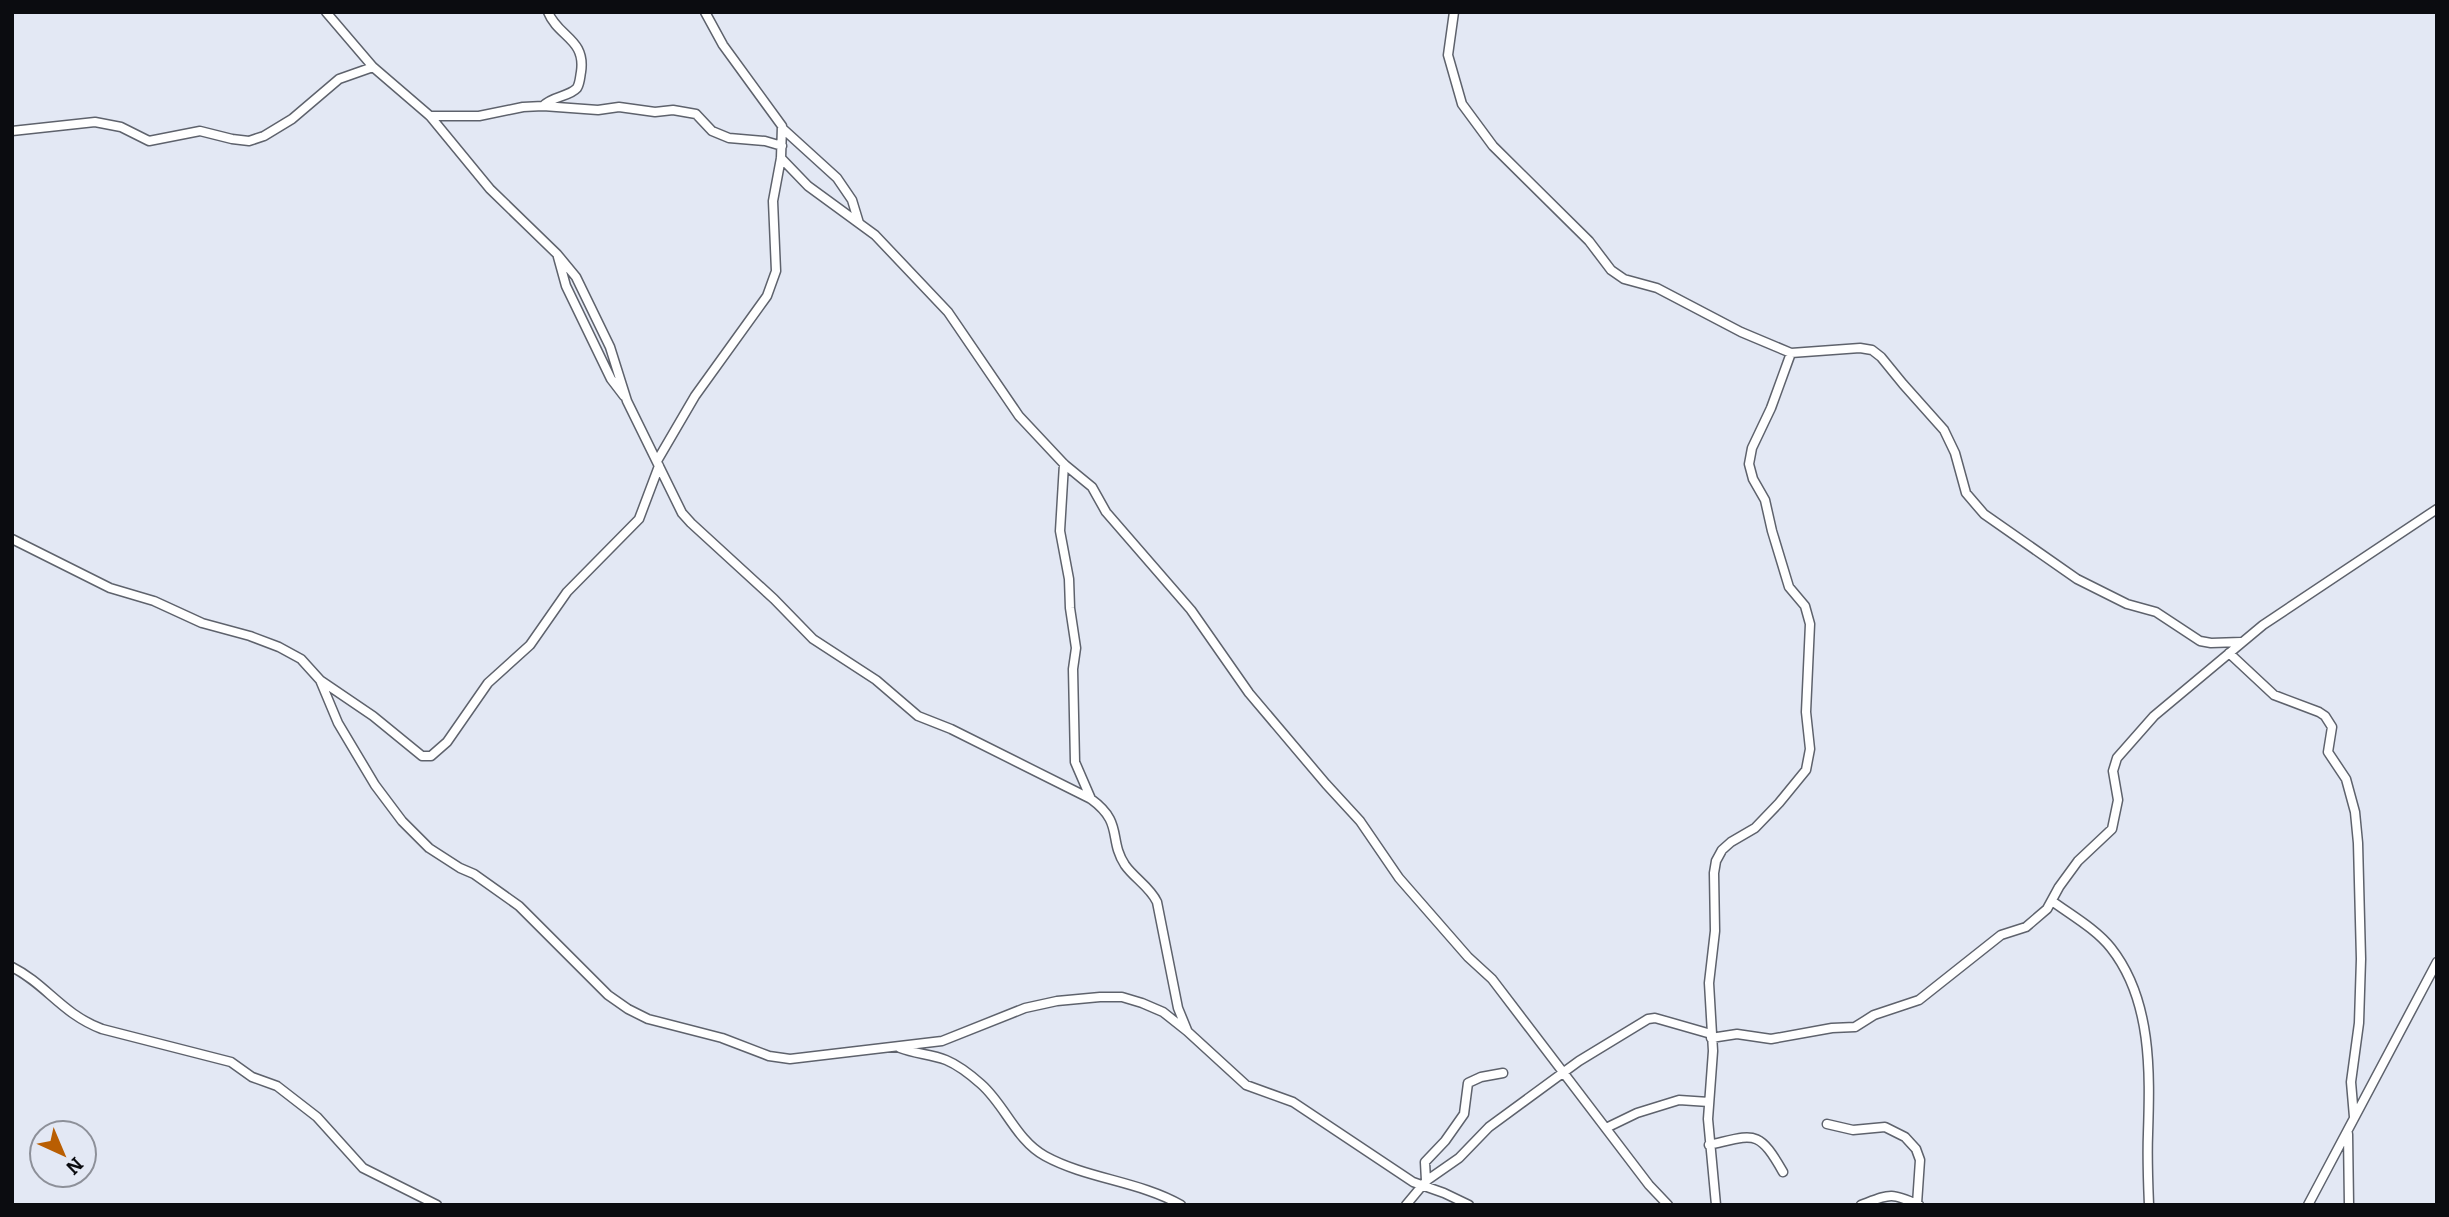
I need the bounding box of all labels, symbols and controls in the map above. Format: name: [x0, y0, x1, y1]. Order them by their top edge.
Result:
north arrow: [28, 1119, 98, 1189]
text: N: [61, 1153, 88, 1179]

